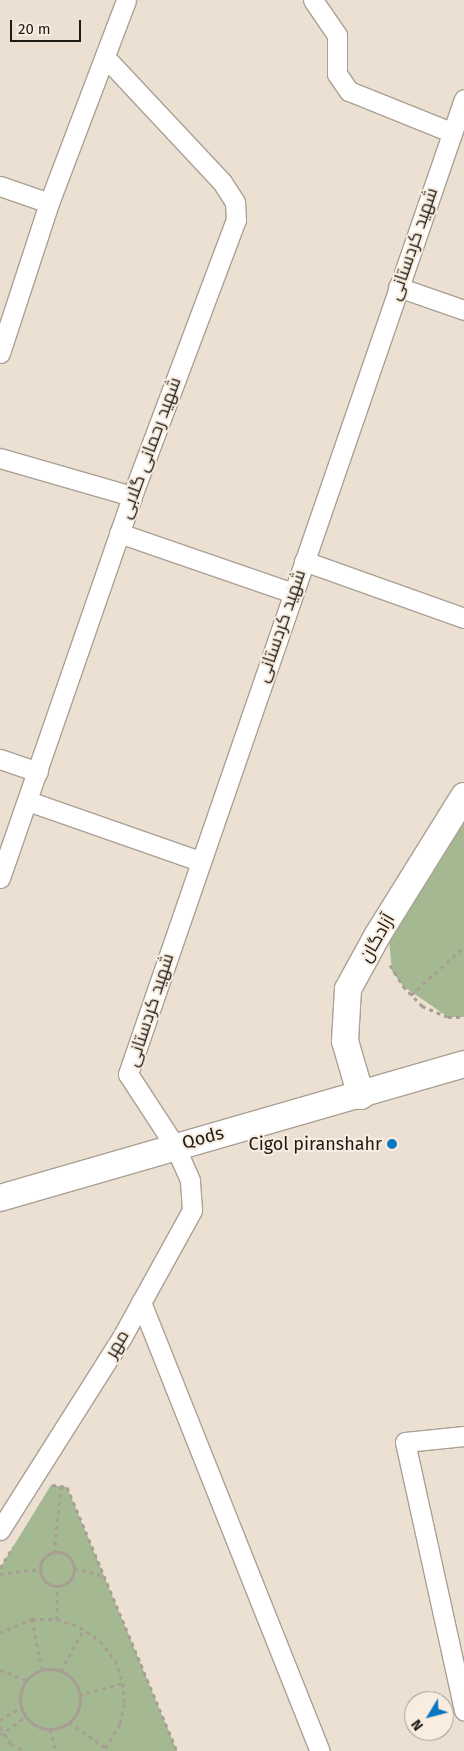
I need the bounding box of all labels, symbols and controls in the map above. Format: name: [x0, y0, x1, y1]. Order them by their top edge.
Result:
scale bar: [12, 10, 84, 42]
text: 20 m: [18, 20, 51, 38]
street label: شهید کردستانی: [384, 185, 442, 303]
street label: شهید رحمانی گلابی: [114, 374, 186, 522]
street label: شهید کردستانی: [252, 567, 310, 685]
street label: آزادگان: [355, 910, 399, 966]
street label: شهید کردستانی: [121, 951, 179, 1069]
street label: Qods: [180, 1122, 226, 1154]
place label: Cigol piranshahr: [249, 1133, 382, 1155]
marker: Cigol piranshahr: [386, 1138, 398, 1150]
street label: مهر: [100, 1326, 134, 1362]
north arrow: [404, 1691, 454, 1741]
text: N: [408, 1716, 427, 1734]

